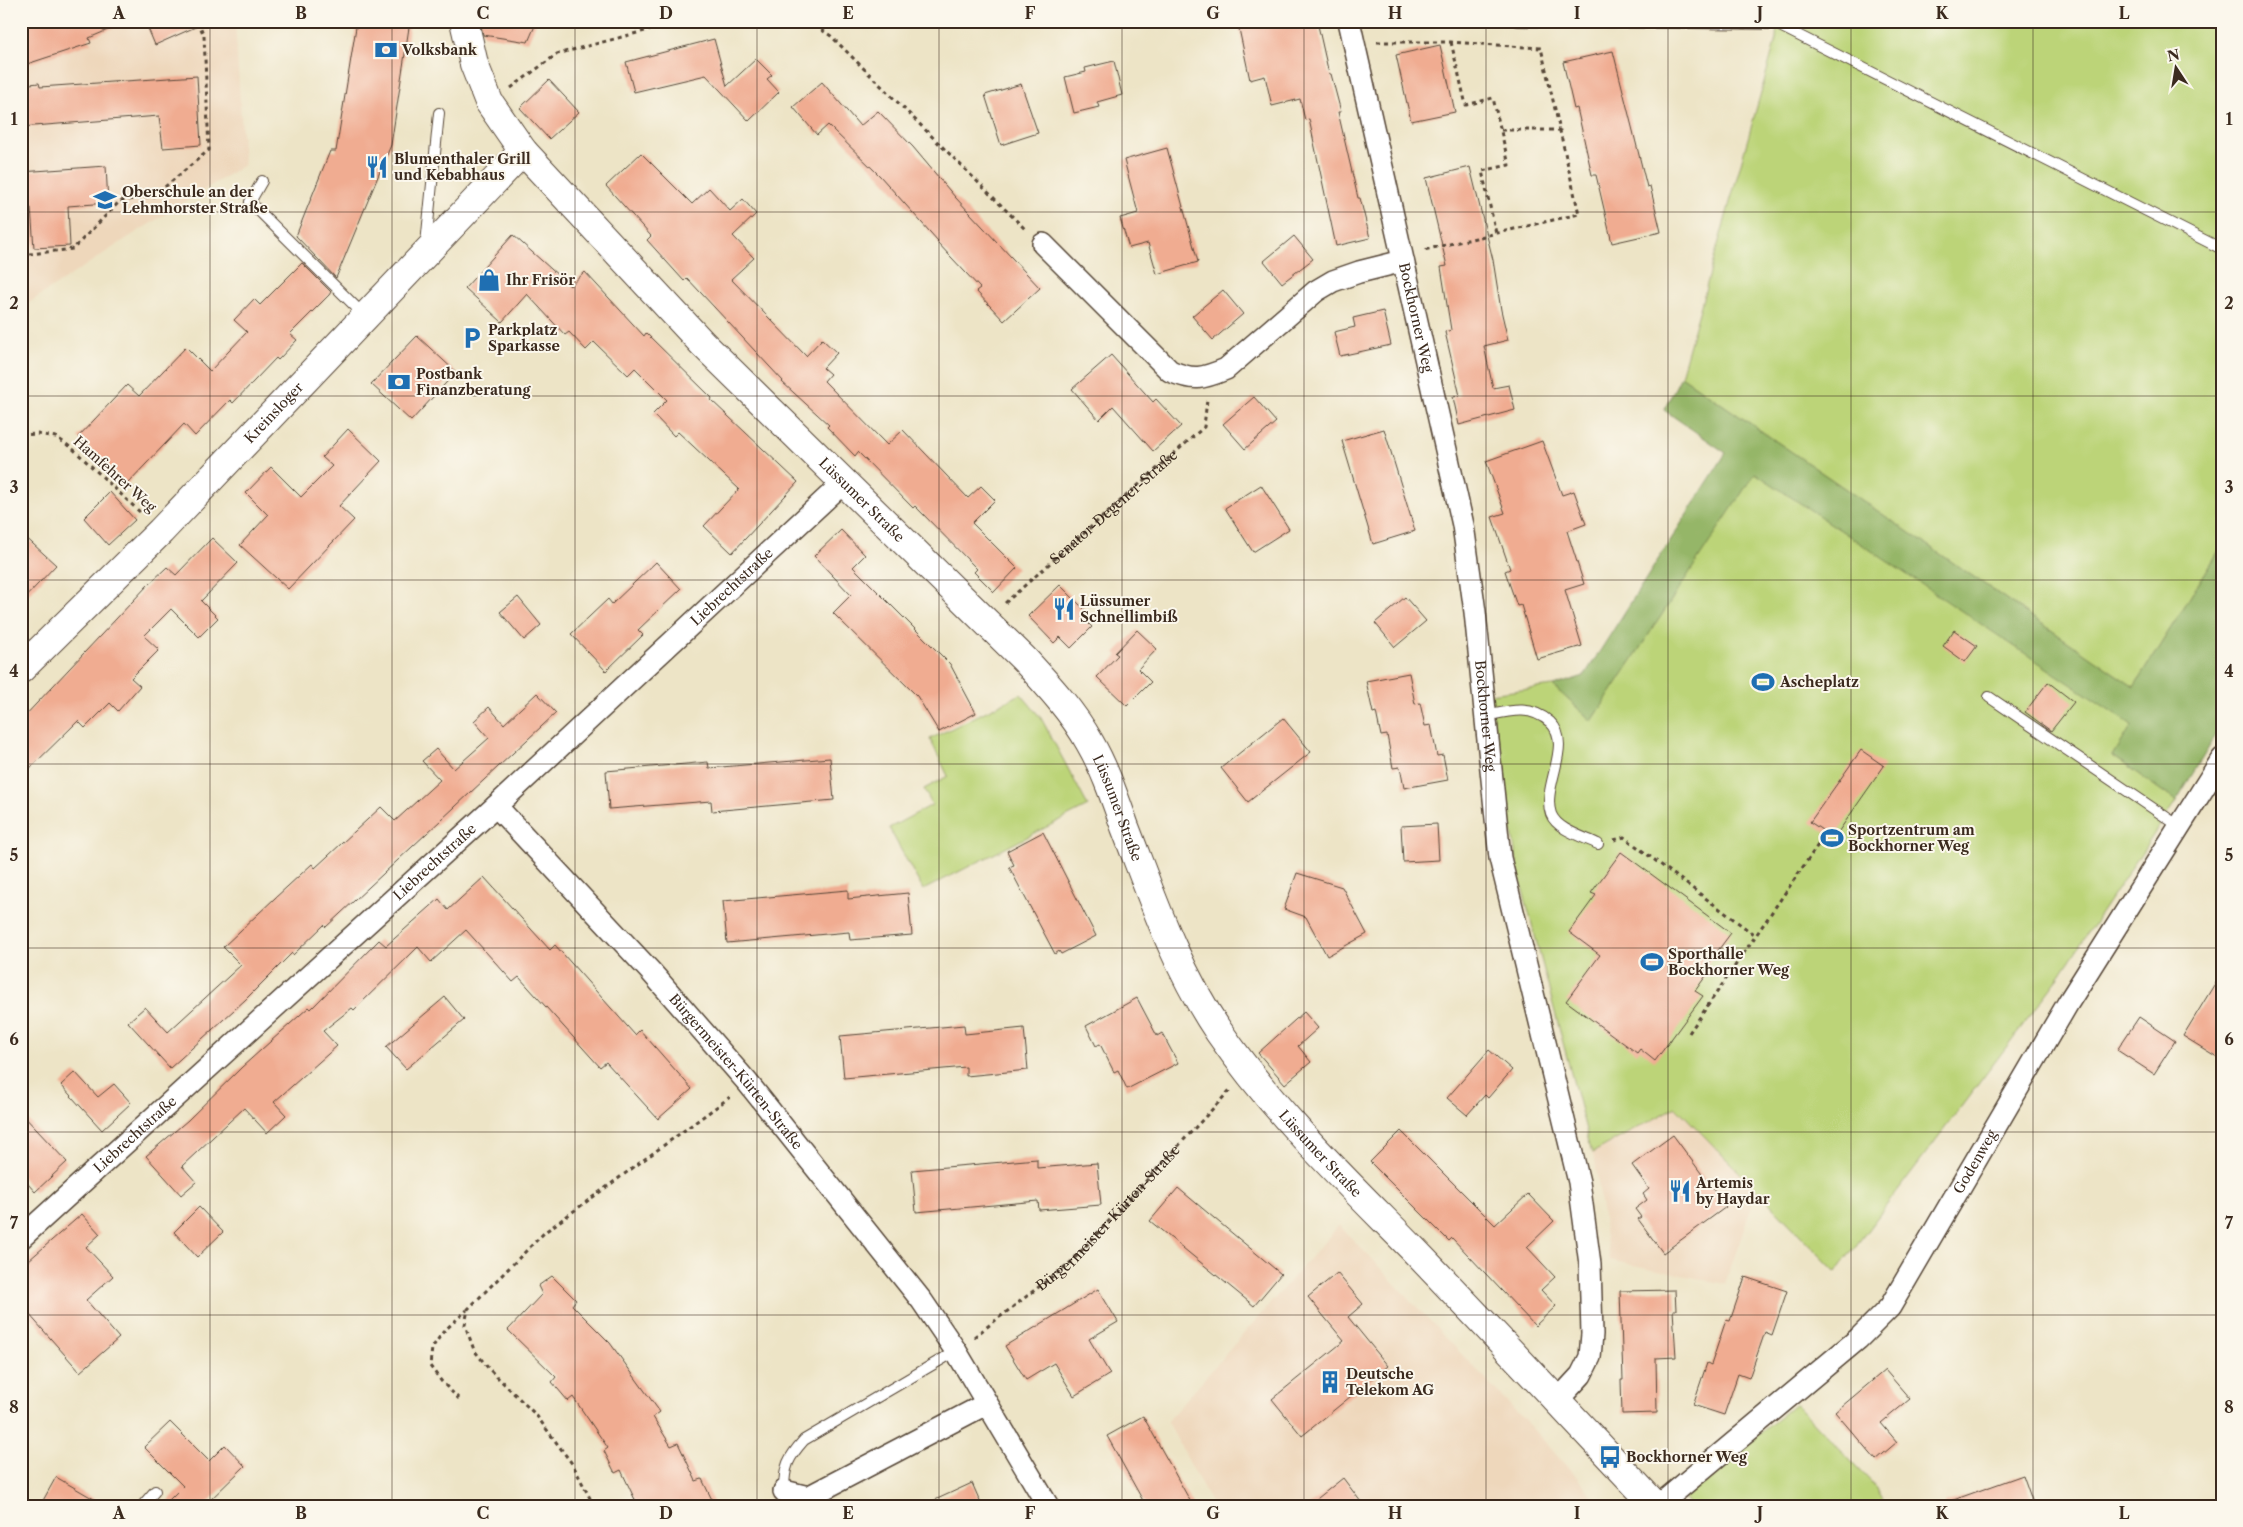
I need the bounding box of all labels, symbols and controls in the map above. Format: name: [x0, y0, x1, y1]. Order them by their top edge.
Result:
text: A: [112, 3, 126, 23]
text: B: [295, 3, 307, 23]
text: C: [477, 3, 489, 23]
text: D: [659, 3, 673, 23]
text: E: [842, 3, 854, 23]
text: F: [1025, 3, 1036, 23]
text: G: [1206, 3, 1220, 23]
text: H: [1388, 3, 1402, 23]
text: I: [1574, 3, 1581, 23]
text: J: [1754, 3, 1763, 23]
text: K: [1936, 3, 1950, 23]
text: L: [2118, 3, 2130, 23]
bank icon: Volksbank: [373, 37, 399, 63]
place label: Volksbank: [401, 41, 478, 59]
north arrow: [2150, 42, 2200, 92]
text: N: [2165, 45, 2181, 65]
text: 1: [10, 109, 18, 129]
text: 1: [2225, 109, 2233, 129]
place label: Blumenthaler Grill und Kebabhaus: [394, 150, 531, 184]
restaurant icon: Blumenthaler Grill und Kebabhaus: [364, 154, 390, 180]
place label: Oberschule an der Lehmhorster Straße: [122, 183, 268, 217]
school or university icon: Oberschule an der Lehmhorster Straße: [92, 187, 118, 213]
street label: Bockhorner Weg: [1395, 261, 1437, 375]
shop icon: Ihr Frisör: [476, 267, 502, 293]
place label: Ihr Frisör: [506, 271, 575, 289]
text: 2: [9, 293, 19, 313]
text: 2: [2224, 293, 2234, 313]
place label: Parkplatz Sparkasse: [488, 321, 560, 355]
parking icon: Parkplatz Sparkasse: [459, 325, 485, 351]
place label: Postbank Finanzberatung: [416, 365, 531, 399]
bank icon: Postbank Finanzberatung: [386, 369, 412, 395]
street label: Kreinsloger: [240, 378, 307, 447]
street label: Hamfehrer Weg: [70, 432, 161, 516]
street label: Senator-Degener-Straße: [1046, 446, 1181, 568]
street label: Lüssumer Straße: [815, 454, 908, 546]
text: 3: [9, 477, 19, 497]
text: 3: [2224, 477, 2234, 497]
street label: Liebrechtstraße: [687, 544, 777, 629]
place label: Lüssumer Schnellimbiß: [1080, 592, 1178, 626]
restaurant icon: Lüssumer Schnellimbiß: [1051, 596, 1077, 622]
street label: Bockhorner Weg: [1471, 659, 1500, 773]
text: 4: [9, 661, 19, 681]
text: 4: [2224, 661, 2234, 681]
sports icon: Ascheplatz: [1750, 669, 1776, 695]
place label: Ascheplatz: [1779, 673, 1859, 691]
street label: Lüssumer Straße: [1089, 752, 1146, 864]
street label: Liebrechtstraße: [389, 819, 480, 904]
place label: Sportzentrum am Bockhorner Weg: [1848, 821, 1975, 855]
sports icon: Sportzentrum am Bockhorner Weg: [1819, 825, 1845, 851]
text: 5: [10, 845, 19, 865]
text: 5: [2225, 845, 2234, 865]
place label: Sporthalle Bockhorner Weg: [1668, 945, 1790, 979]
sports icon: Sporthalle Bockhorner Weg: [1639, 949, 1665, 975]
street label: Bürgermeister-Kürten-Straße: [665, 990, 807, 1153]
text: 6: [9, 1029, 19, 1049]
text: 6: [2224, 1029, 2234, 1049]
street label: Liebrechtstraße: [90, 1092, 180, 1177]
street label: Lüssumer Straße: [1275, 1106, 1366, 1201]
street label: Godenweg: [1949, 1126, 2001, 1197]
street label: Bürgermeister-Kürten-Straße: [1033, 1141, 1184, 1295]
place label: Artemis by Haydar: [1695, 1174, 1770, 1208]
restaurant icon: Artemis by Haydar: [1667, 1178, 1693, 1204]
text: 7: [10, 1213, 19, 1233]
text: 7: [2225, 1213, 2234, 1233]
place label: Deutsche Telekom AG: [1346, 1365, 1434, 1399]
building icon: Deutsche Telekom AG: [1317, 1369, 1343, 1395]
text: 8: [9, 1397, 19, 1417]
text: 8: [2224, 1397, 2234, 1417]
bus stop icon: Bockhorner Weg: [1597, 1444, 1623, 1470]
place label: Bockhorner Weg: [1626, 1448, 1748, 1466]
text: A: [112, 1503, 126, 1523]
text: B: [295, 1503, 307, 1523]
text: C: [477, 1503, 489, 1523]
text: D: [659, 1503, 673, 1523]
text: E: [842, 1503, 854, 1523]
text: F: [1025, 1503, 1036, 1523]
text: G: [1206, 1503, 1220, 1523]
text: H: [1388, 1503, 1402, 1523]
text: I: [1574, 1503, 1581, 1523]
text: J: [1754, 1503, 1763, 1523]
text: K: [1936, 1503, 1950, 1523]
text: L: [2118, 1503, 2130, 1523]

